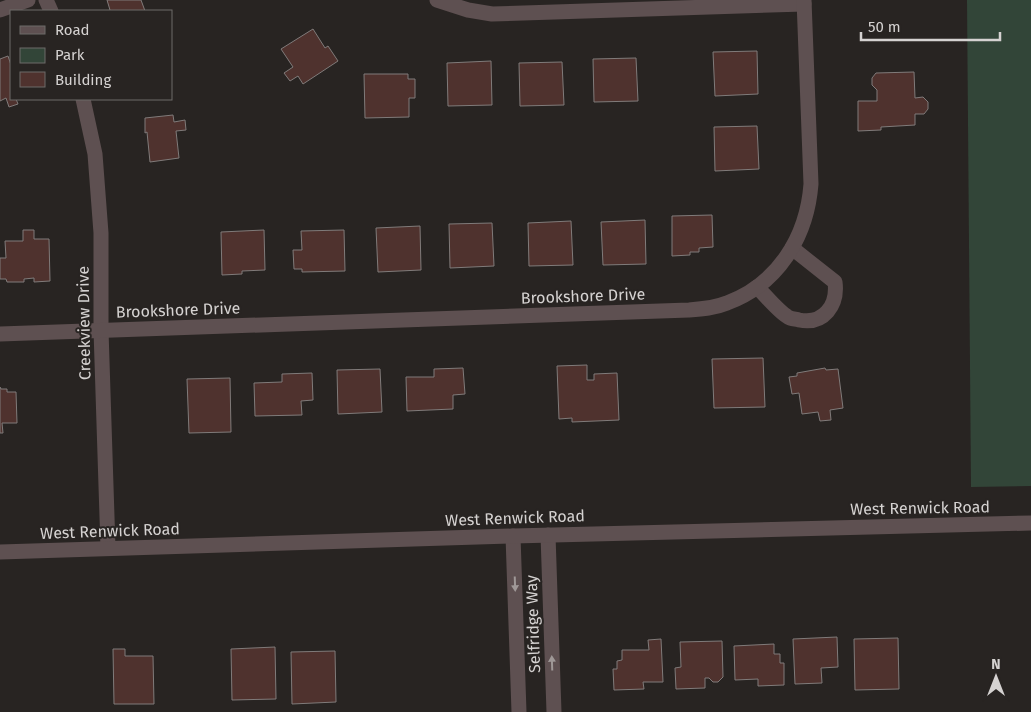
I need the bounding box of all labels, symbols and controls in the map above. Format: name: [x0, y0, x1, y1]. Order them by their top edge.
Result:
legend: [10, 10, 172, 100]
scale bar: [861, 10, 1000, 42]
text: 50 m: [868, 18, 901, 36]
text: Road: [55, 21, 90, 39]
text: Park: [55, 46, 85, 64]
text: Building: [55, 71, 111, 89]
street label: Creekview Drive: [74, 266, 94, 380]
street label: Brookshore Drive: [520, 284, 646, 308]
street label: Brookshore Drive: [115, 298, 241, 322]
street label: West Renwick Road: [850, 497, 990, 519]
street label: West Renwick Road: [445, 506, 585, 530]
street label: West Renwick Road: [40, 519, 180, 543]
street label: Selfridge Way: [522, 575, 544, 673]
one-way arrow: [511, 577, 519, 593]
north arrow: [971, 652, 1021, 702]
one-way arrow: [548, 655, 556, 671]
text: N: [991, 656, 1001, 673]

